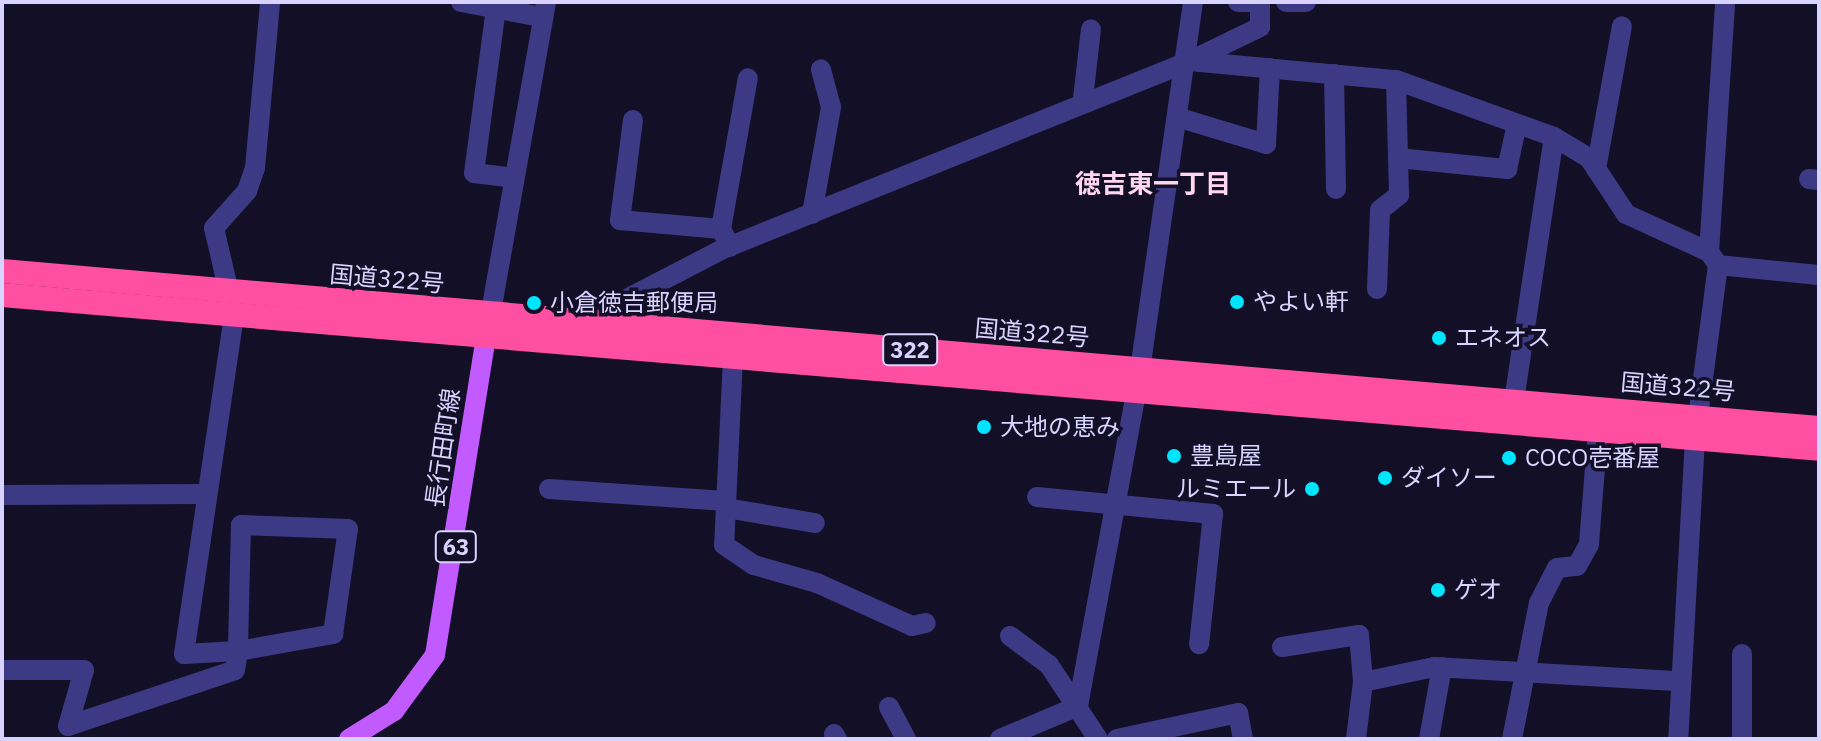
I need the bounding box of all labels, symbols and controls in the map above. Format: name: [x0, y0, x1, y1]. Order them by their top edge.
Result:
district label: 徳吉東一丁目: [1075, 168, 1231, 200]
street label: 国道322号: [328, 260, 446, 298]
place label: やよい軒: [1253, 288, 1349, 316]
place label: 小倉徳吉郵便局: [550, 289, 718, 317]
marker: やよい軒: [1228, 293, 1246, 311]
marker: 小倉徳吉郵便局: [525, 294, 543, 312]
street label: 国道322号: [973, 314, 1091, 352]
place label: エネオス: [1455, 324, 1551, 352]
marker: エネオス: [1430, 329, 1448, 347]
road number: 322: [882, 332, 938, 368]
street label: 国道322号: [1619, 368, 1737, 406]
street label: 長行田町線: [420, 387, 466, 509]
place label: 大地の恵み: [1000, 413, 1120, 441]
marker: 大地の恵み: [975, 418, 993, 436]
place label: 豊島屋: [1190, 442, 1262, 470]
place label: COCO壱番屋: [1525, 444, 1660, 472]
marker: 豊島屋: [1165, 447, 1183, 465]
marker: COCO壱番屋: [1500, 449, 1518, 467]
place label: ダイソー: [1401, 464, 1497, 492]
marker: ダイソー: [1376, 469, 1394, 487]
place label: ルミエール: [1176, 475, 1296, 503]
marker: ルミエール: [1303, 480, 1321, 498]
road number: 63: [434, 529, 478, 565]
place label: ゲオ: [1454, 576, 1502, 604]
marker: ゲオ: [1429, 581, 1447, 599]

